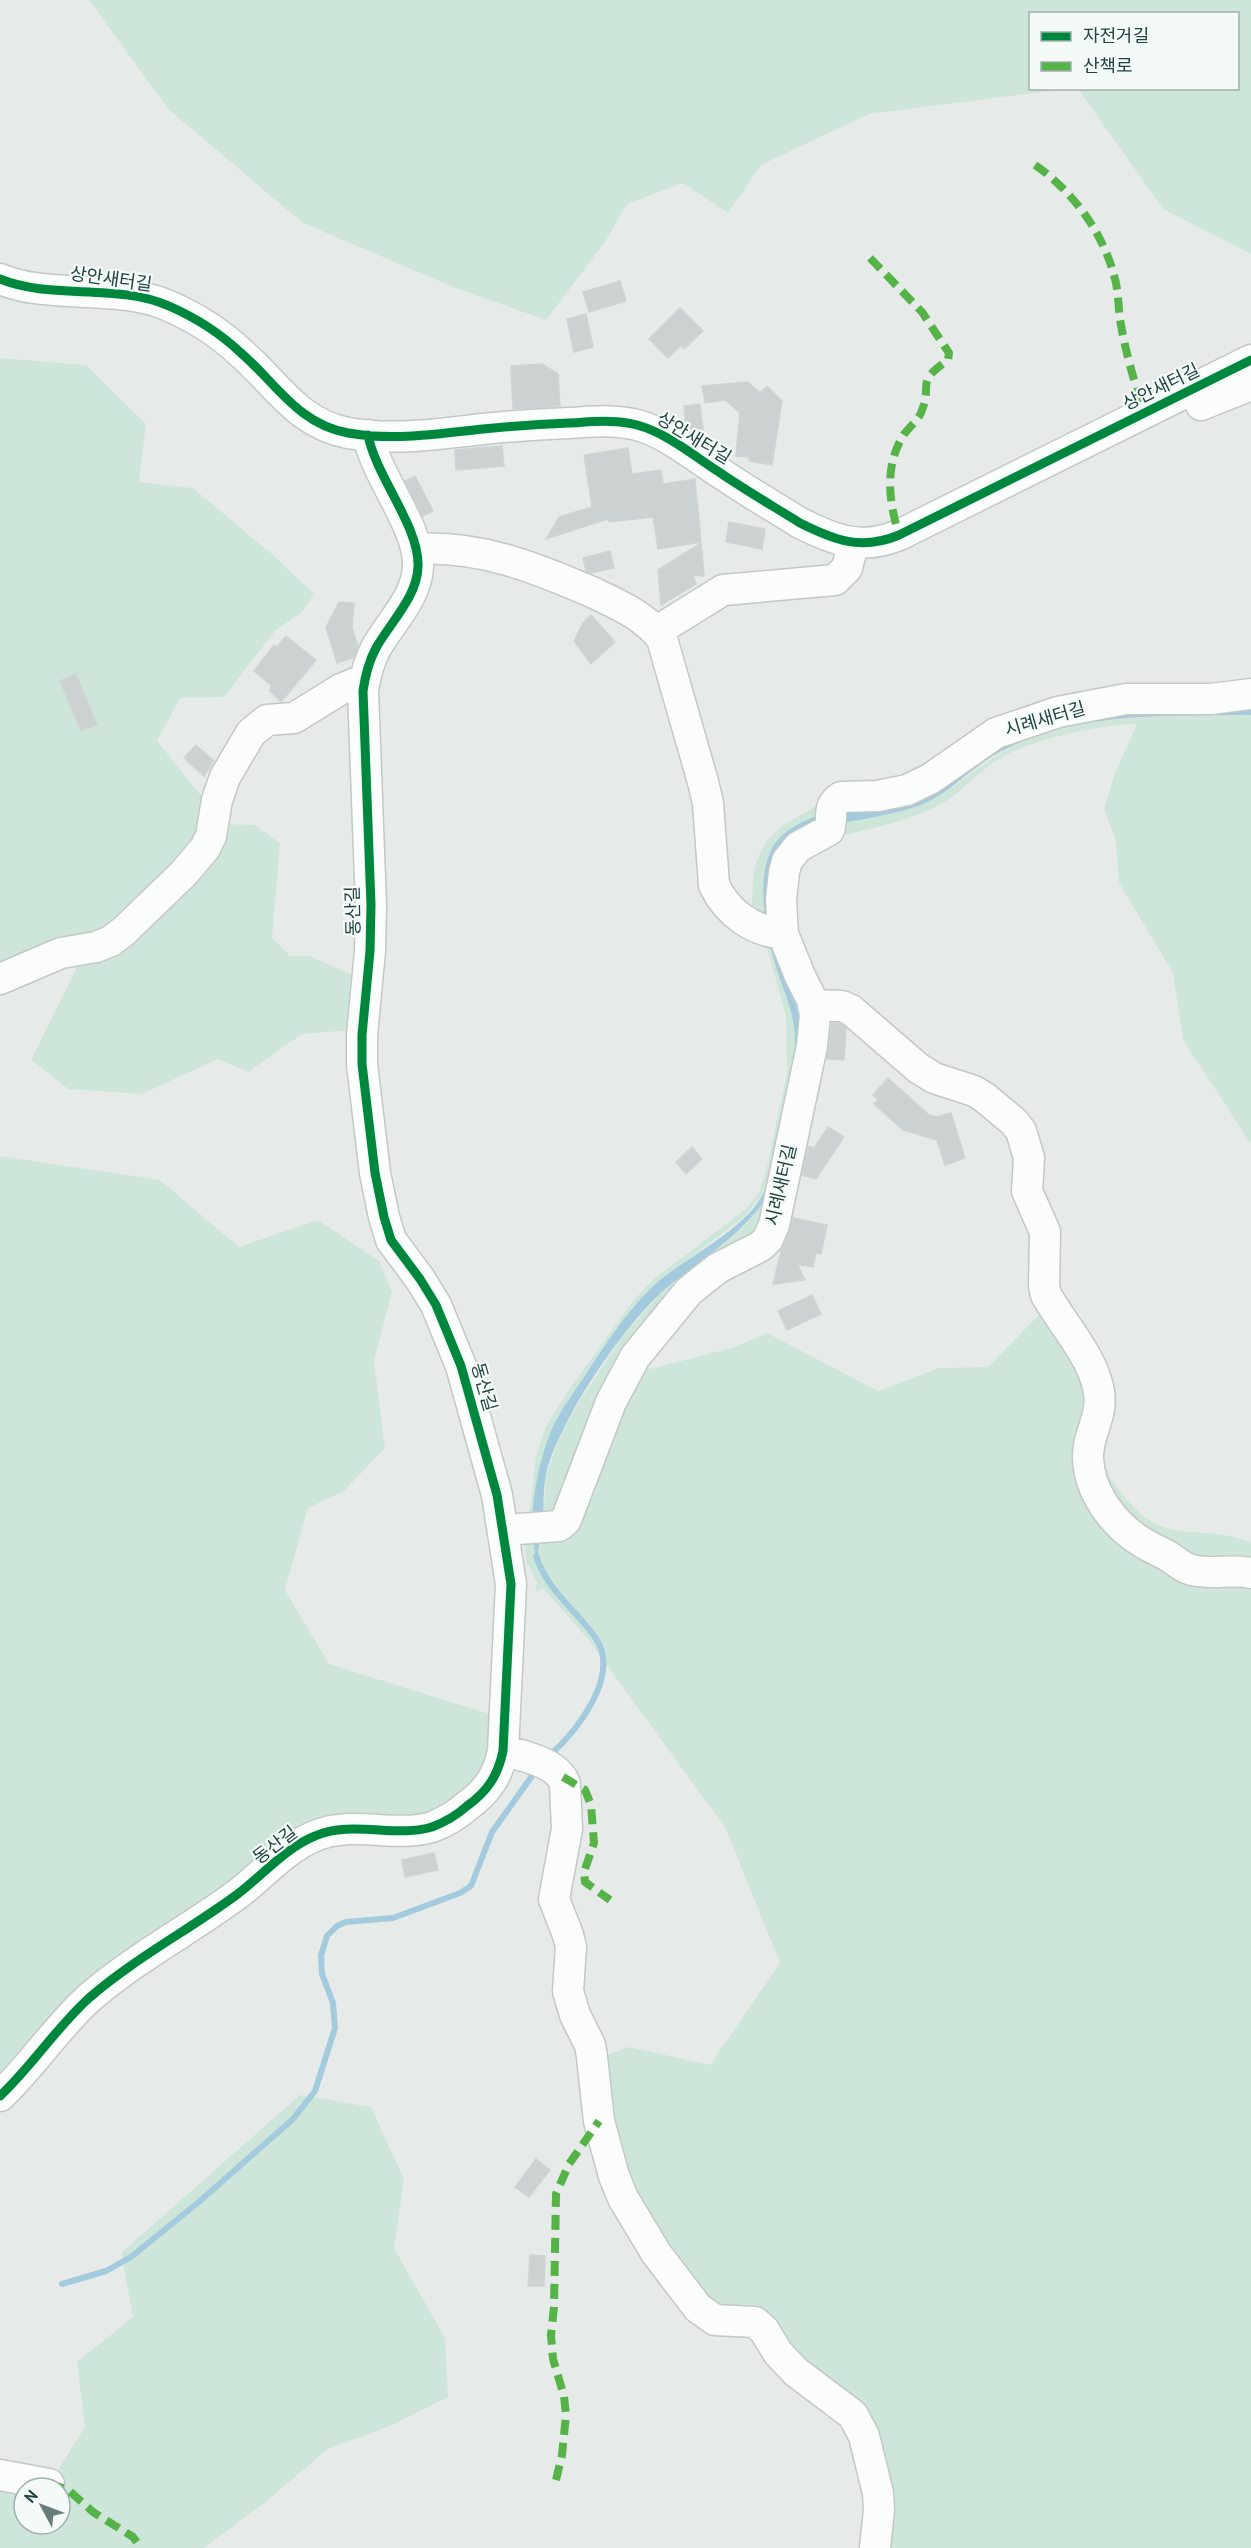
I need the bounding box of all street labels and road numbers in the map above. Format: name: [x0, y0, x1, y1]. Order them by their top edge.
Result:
street label: 상안새터길: [68, 261, 154, 296]
street label: 상안새터길: [1119, 358, 1203, 415]
street label: 상안새터길: [653, 406, 736, 469]
street label: 시례새터길: [1002, 696, 1088, 741]
street label: 동산길: [341, 886, 364, 936]
street label: 시례새터길: [760, 1142, 801, 1228]
street label: 동산길: [467, 1360, 502, 1414]
street label: 동산길: [248, 1820, 301, 1869]

